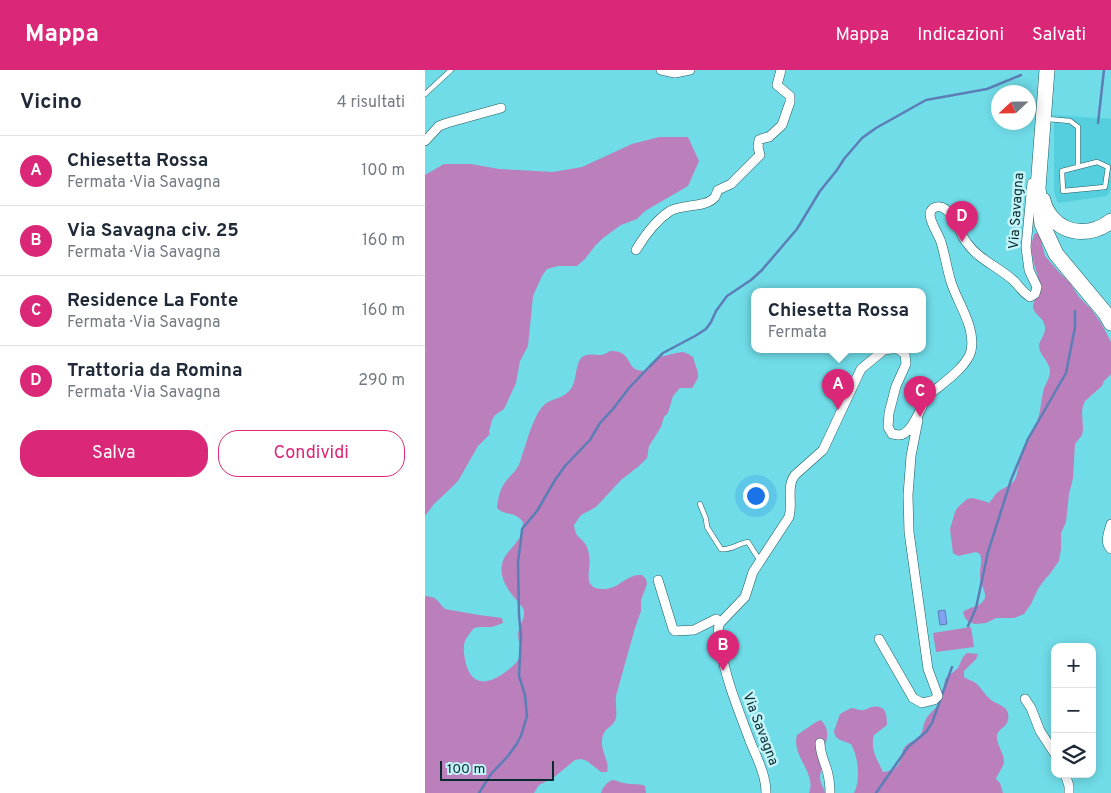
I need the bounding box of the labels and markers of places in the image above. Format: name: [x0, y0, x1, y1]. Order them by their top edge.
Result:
pin: D: [946, 201, 978, 242]
pin: A: [822, 369, 854, 410]
pin: C: [904, 376, 936, 417]
pin: B: [707, 630, 739, 671]

